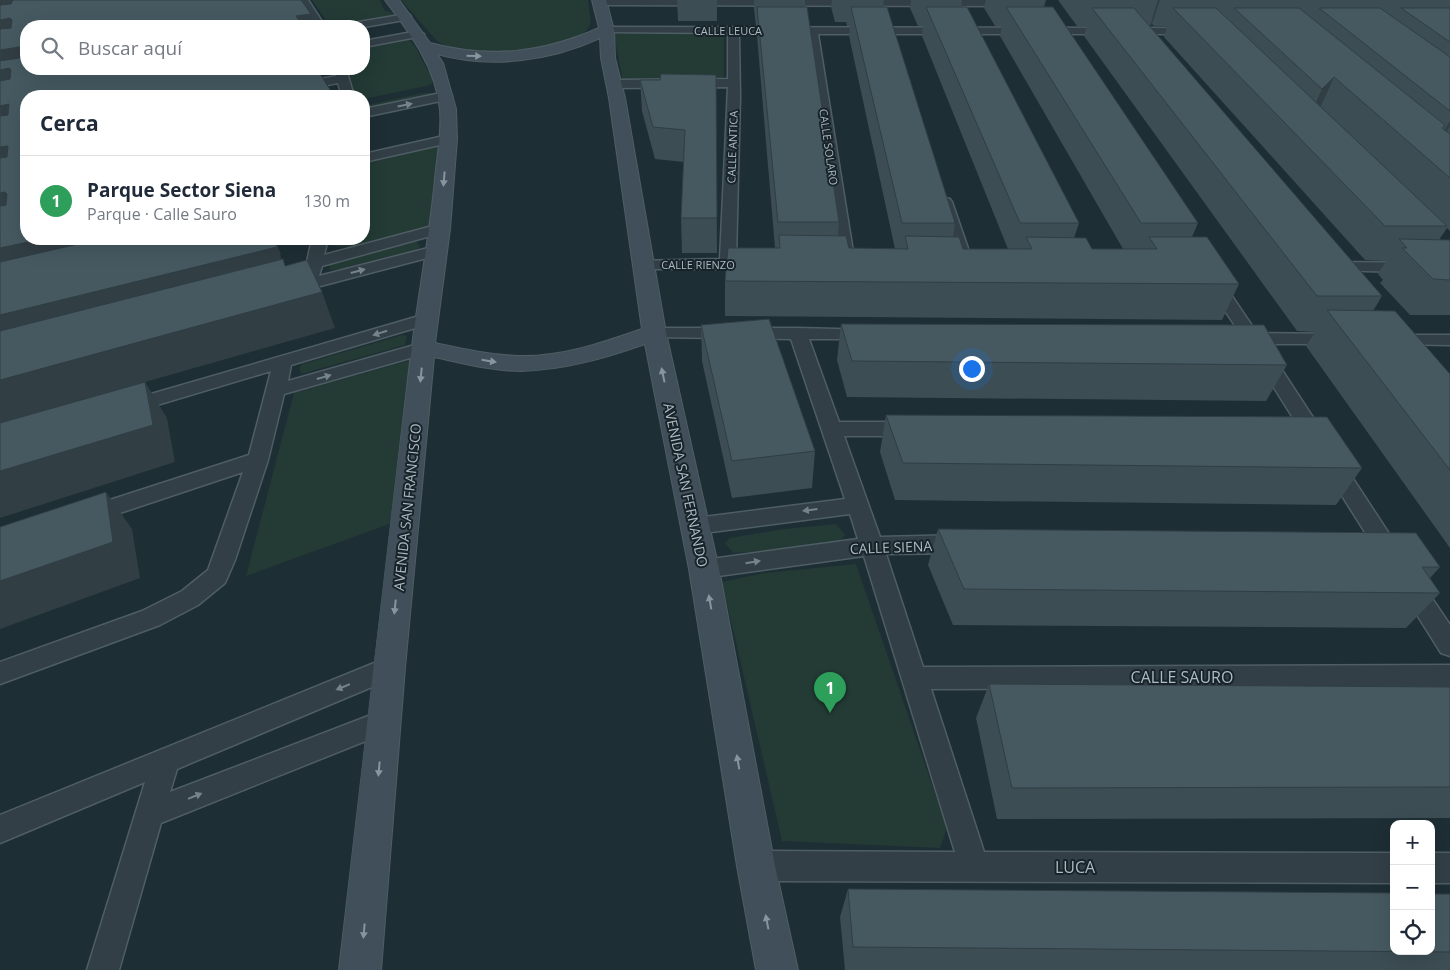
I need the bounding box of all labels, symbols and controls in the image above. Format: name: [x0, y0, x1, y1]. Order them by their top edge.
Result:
search box: [20, 20, 370, 75]
street label: CALLE LEUCA: [694, 23, 762, 38]
icon: search: [38, 34, 66, 62]
text: Buscar aquí: [78, 35, 182, 61]
one-way arrow: [467, 52, 483, 60]
one-way arrow: [397, 100, 413, 108]
street label: CALLE SOLARO: [816, 108, 842, 186]
text: Cerca: [40, 109, 99, 137]
street label: CALLE ANTICA: [723, 110, 741, 184]
one-way arrow: [440, 172, 448, 188]
text: Parque Sector Siena: [87, 177, 276, 203]
text: 1: [51, 190, 61, 212]
text: 130 m: [304, 190, 350, 212]
text: Parque · Calle Sauro: [87, 203, 237, 225]
street label: CALLE RIENZO: [661, 257, 735, 272]
one-way arrow: [350, 267, 365, 275]
one-way arrow: [372, 329, 387, 337]
your location: [959, 356, 985, 382]
one-way arrow: [482, 357, 498, 365]
one-way arrow: [659, 367, 667, 382]
one-way arrow: [417, 368, 425, 384]
one-way arrow: [317, 372, 332, 380]
street label: AVENIDA SAN FERNANDO: [659, 401, 713, 569]
street label: AVENIDA SAN FRANCISCO: [389, 422, 425, 592]
one-way arrow: [801, 507, 817, 515]
street label: CALLE SIENA: [849, 536, 933, 558]
one-way arrow: [745, 557, 761, 565]
one-way arrow: [706, 594, 714, 610]
one-way arrow: [391, 599, 399, 615]
street label: CALLE SAURO: [1131, 666, 1233, 688]
pin: 1: [814, 672, 846, 713]
one-way arrow: [336, 683, 350, 691]
one-way arrow: [733, 754, 741, 770]
one-way arrow: [375, 761, 383, 777]
one-way arrow: [188, 792, 203, 800]
map controls: [1390, 820, 1435, 955]
button: +: [1390, 820, 1435, 865]
street label: LUCA: [1055, 856, 1096, 878]
button: −: [1390, 865, 1435, 910]
button: locate: [1390, 910, 1435, 955]
one-way arrow: [763, 915, 771, 930]
one-way arrow: [359, 923, 367, 939]

